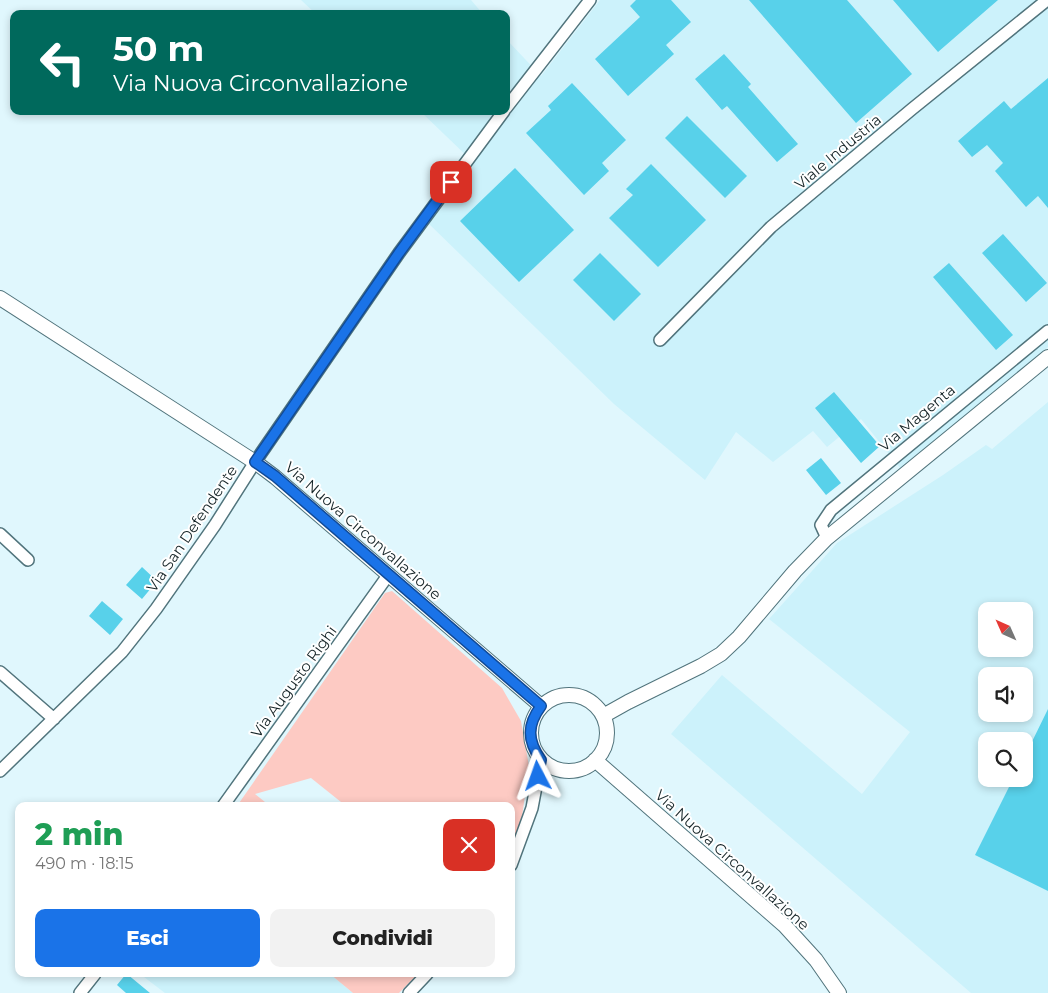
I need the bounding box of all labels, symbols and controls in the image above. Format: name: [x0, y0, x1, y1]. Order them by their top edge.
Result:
text: 50 m: [113, 27, 204, 70]
icon: left: [30, 30, 95, 95]
text: Via Nuova Circonvallazione: [113, 70, 408, 97]
street label: Viale Industria: [790, 110, 885, 193]
pin: [430, 161, 472, 203]
icon: arrive: [437, 168, 465, 196]
street label: Via Magenta: [874, 380, 959, 455]
street label: Via Nuova Circonvallazione: [281, 457, 445, 604]
street label: Via San Defendente: [142, 462, 241, 596]
north arrow: [978, 602, 1032, 658]
map controls: [978, 602, 1033, 787]
street label: Via Augusto Righi: [247, 622, 341, 741]
button: sound: [978, 667, 1033, 722]
button: search: [978, 732, 1033, 787]
position arrow: [511, 749, 563, 801]
street label: Via Nuova Circonvallazione: [651, 785, 813, 934]
text: 2 min: [35, 816, 123, 853]
button: close: [443, 819, 495, 871]
text: 490 m · 18:15: [35, 854, 134, 873]
button: Esci: [35, 909, 260, 967]
button: Condividi: [270, 909, 495, 967]

